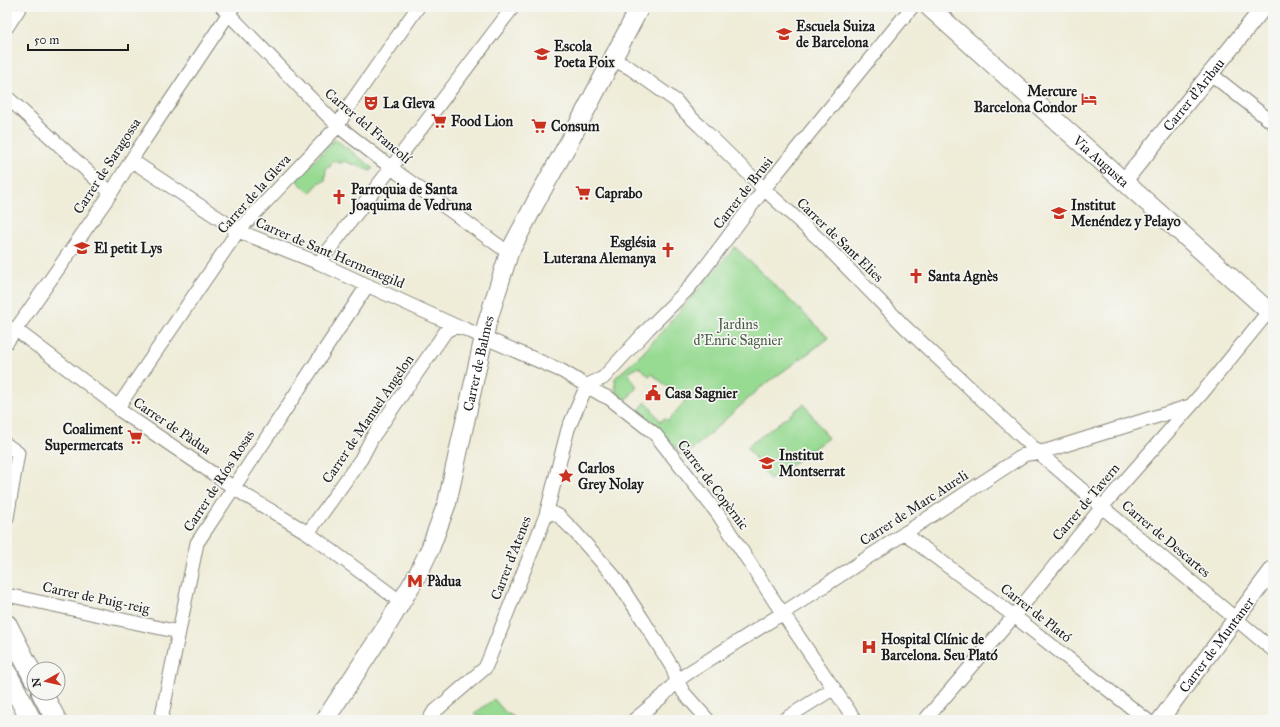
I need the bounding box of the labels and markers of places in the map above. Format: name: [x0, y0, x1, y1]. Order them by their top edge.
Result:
place label: Escuela Suiza de Barcelona: [796, 18, 876, 51]
school or university icon: Escuela Suiza de Barcelona: [775, 25, 793, 43]
place label: Escola Poeta Foix: [554, 38, 615, 71]
school or university icon: Escola Poeta Foix: [533, 45, 551, 63]
place label: Mercure Barcelona Condor: [974, 83, 1078, 116]
hotel icon: Mercure Barcelona Condor: [1080, 90, 1098, 108]
theatre icon: La Gleva: [362, 94, 380, 112]
place label: La Gleva: [383, 95, 436, 112]
supermarket icon: Food Lion: [430, 112, 448, 130]
place label: Food Lion: [451, 113, 513, 130]
supermarket icon: Consum: [530, 117, 548, 135]
place label: Consum: [551, 118, 600, 135]
place label: Parroquia de Santa Joaquima de Vedruna: [349, 181, 473, 215]
supermarket icon: Caprabo: [574, 184, 592, 202]
place label: Caprabo: [595, 185, 643, 203]
church icon: Parroquia de Santa Joaquima de Vedruna: [330, 188, 348, 206]
place label: Institut Menéndez y Pelayo: [1071, 197, 1181, 231]
school or university icon: Institut Menéndez y Pelayo: [1050, 204, 1068, 222]
place label: Església Luterana Alemanya: [543, 234, 657, 268]
school or university icon: El petit Lys: [73, 239, 91, 257]
place label: El petit Lys: [94, 240, 162, 258]
church icon: Església Luterana Alemanya: [659, 241, 677, 259]
church icon: Santa Agnès: [907, 267, 925, 285]
place label: Santa Agnès: [928, 268, 998, 286]
public building icon: Casa Sagnier: [644, 384, 662, 402]
place label: Casa Sagnier: [665, 385, 738, 403]
place label: Coaliment Supermercats: [45, 421, 123, 455]
supermarket icon: Coaliment Supermercats: [126, 428, 144, 446]
place label: Institut Montserrat: [779, 447, 845, 480]
school or university icon: Institut Montserrat: [758, 454, 776, 472]
place label: Carlos Grey Nolay: [578, 460, 645, 494]
place icon: Carlos Grey Nolay: [557, 467, 575, 485]
metro station icon: Pàdua: [406, 572, 424, 590]
place label: Pàdua: [427, 573, 462, 590]
place label: Hospital Clínic de Barcelona. Seu Plató: [881, 631, 998, 664]
hospital icon: Hospital Clínic de Barcelona. Seu Plató: [860, 638, 878, 656]

